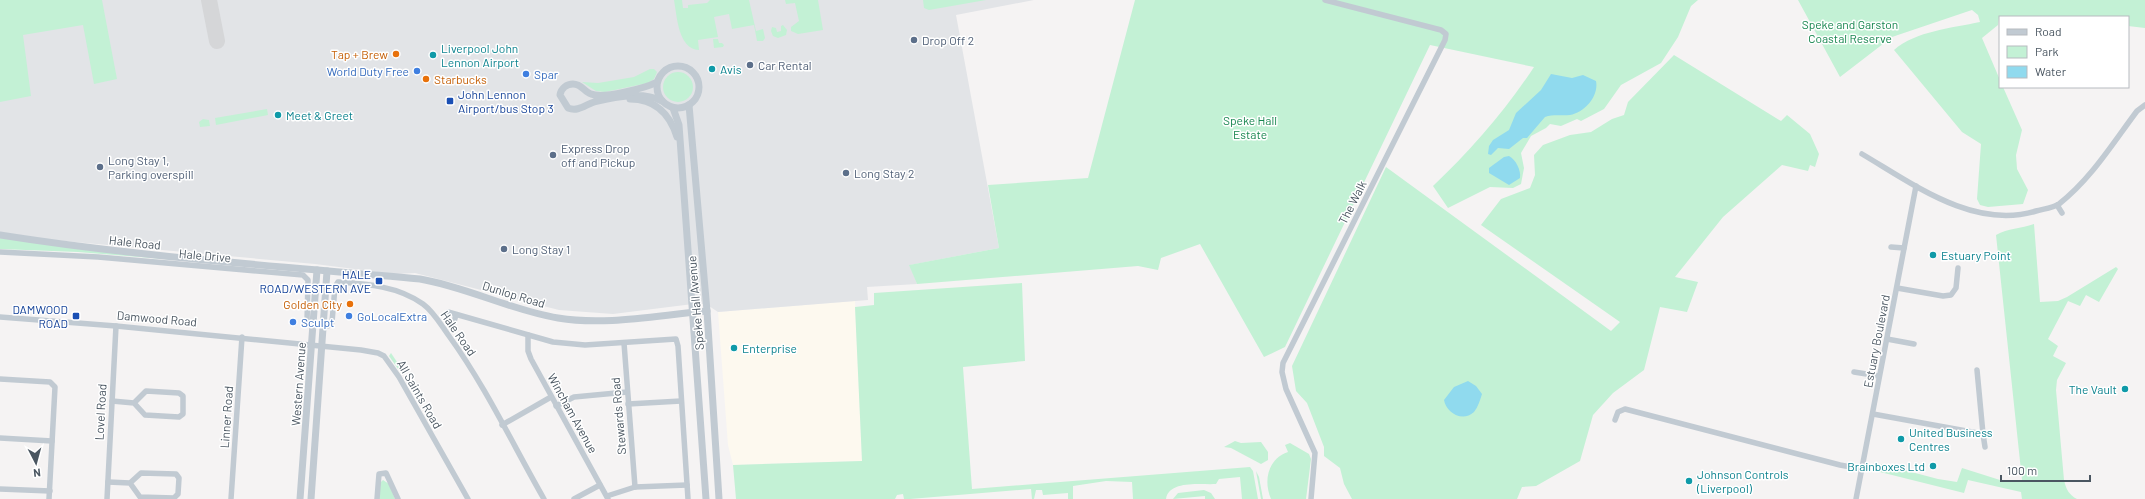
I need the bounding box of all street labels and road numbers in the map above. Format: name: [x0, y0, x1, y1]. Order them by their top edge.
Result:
street label: The Walk: [1335, 178, 1369, 226]
street label: Hale Road: [108, 232, 162, 252]
street label: Hale Drive: [178, 246, 232, 264]
street label: Speke Hall Avenue: [684, 255, 706, 351]
street label: Dunlop Road: [481, 278, 547, 310]
street label: Estuary Boulevard: [1860, 293, 1892, 389]
street label: Damwood Road: [116, 308, 198, 328]
street label: Hale Road: [438, 308, 480, 358]
street label: Western Avenue: [288, 342, 308, 426]
street label: All Saints Road: [395, 357, 445, 431]
street label: Wincham Avenue: [545, 371, 601, 455]
street label: Stewards Road: [608, 377, 628, 455]
street label: Lovel Road: [92, 383, 108, 441]
street label: Linner Road: [217, 385, 235, 449]

